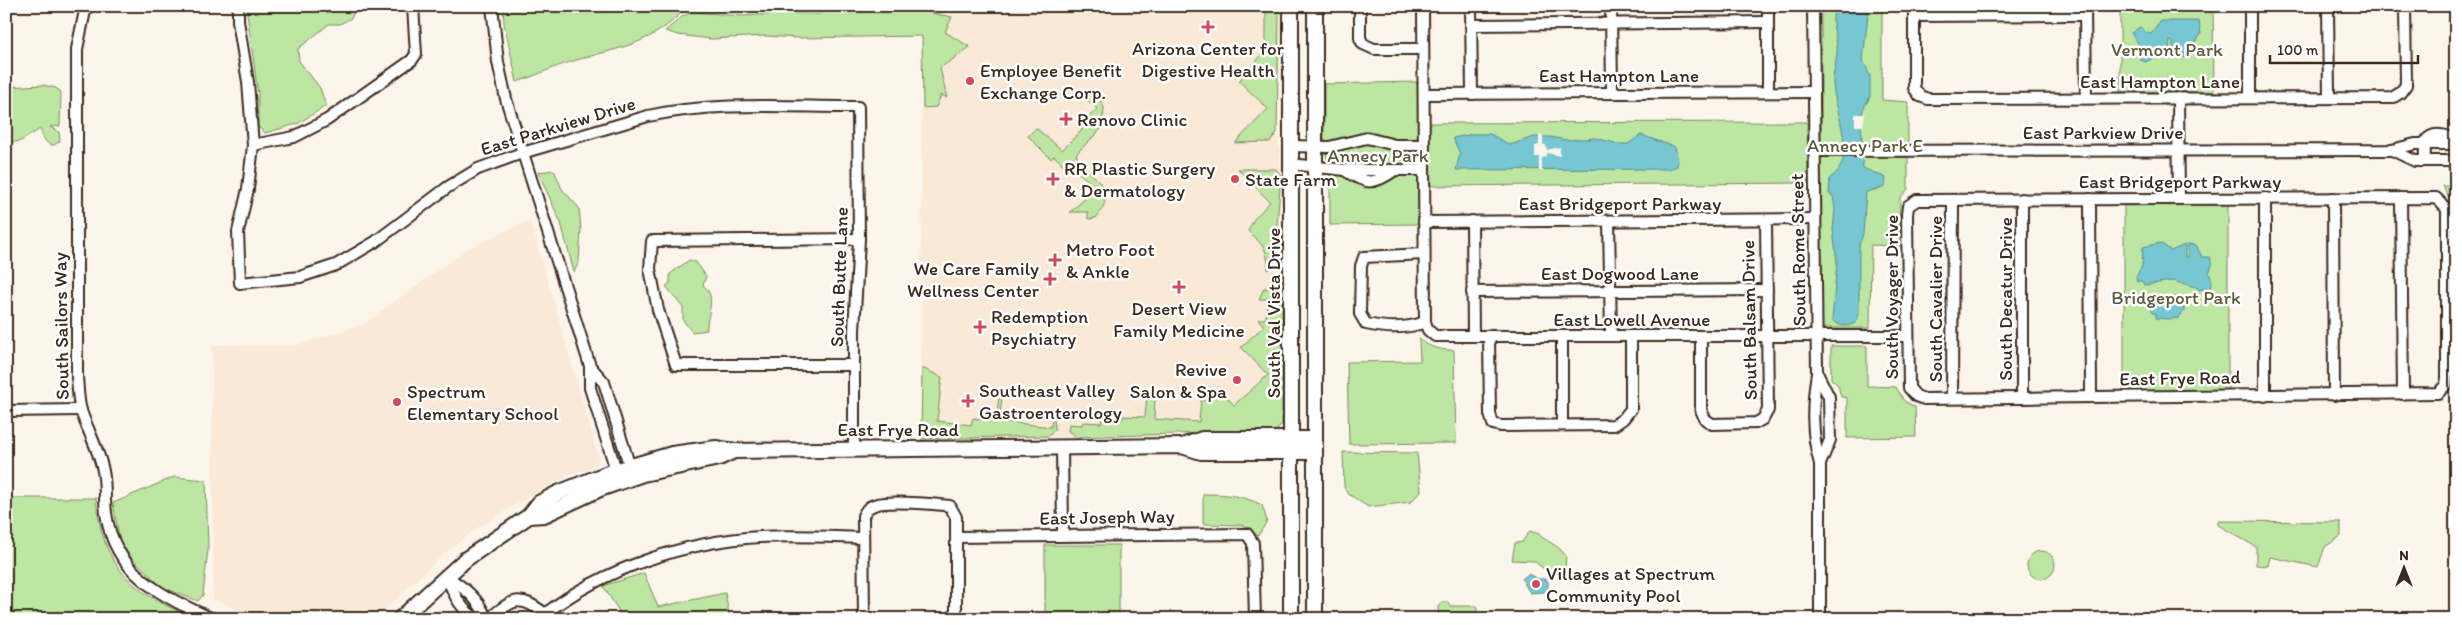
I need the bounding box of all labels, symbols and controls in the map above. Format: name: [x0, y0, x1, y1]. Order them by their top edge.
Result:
marker: Arizona Center for Digestive Health: [1201, 20, 1215, 34]
scale bar: [2270, 32, 2417, 64]
place label: Arizona Center for Digestive Health: [1132, 37, 1285, 82]
park label: Vermont Park: [2111, 38, 2223, 61]
text: 100 m: [2277, 41, 2319, 59]
place label: Employee Benefit Exchange Corp.: [980, 59, 1122, 104]
street label: East Hampton Lane: [1539, 64, 1699, 87]
street label: East Hampton Lane: [2080, 70, 2240, 93]
marker: Employee Benefit Exchange Corp.: [964, 75, 976, 87]
street label: East Parkview Drive: [478, 92, 638, 160]
place label: Renovo Clinic: [1077, 108, 1188, 131]
marker: Renovo Clinic: [1059, 112, 1073, 126]
street label: East Parkview Drive: [2023, 121, 2183, 144]
park label: Annecy Park E: [1807, 134, 1923, 157]
park label: Annecy Park: [1327, 144, 1429, 167]
place label: RR Plastic Surgery & Dermatology: [1064, 157, 1215, 202]
place label: State Farm: [1245, 168, 1336, 191]
street label: East Bridgeport Parkway: [2079, 170, 2281, 193]
marker: RR Plastic Surgery & Dermatology: [1046, 172, 1060, 186]
marker: State Farm: [1229, 173, 1241, 185]
street label: South Rome Street: [1785, 173, 1811, 327]
street label: East Bridgeport Parkway: [1519, 192, 1721, 215]
street label: South Butte Lane: [825, 207, 853, 347]
street label: South Voyager Drive: [1880, 215, 1903, 379]
street label: South Cavalier Drive: [1924, 216, 1947, 382]
street label: South Decatur Drive: [1994, 217, 2017, 381]
street label: South Val Vista Drive: [1262, 228, 1285, 398]
place label: Metro Foot & Ankle: [1066, 238, 1155, 283]
street label: South Balsam Drive: [1736, 240, 1762, 400]
street label: South Sailors Way: [48, 252, 74, 400]
marker: Metro Foot & Ankle: [1048, 253, 1062, 267]
place label: We Care Family Wellness Center: [907, 257, 1040, 302]
street label: East Dogwood Lane: [1541, 262, 1699, 285]
marker: We Care Family Wellness Center: [1043, 272, 1057, 286]
marker: Desert View Family Medicine: [1172, 280, 1186, 294]
park label: Bridgeport Park: [2111, 286, 2241, 309]
place label: Desert View Family Medicine: [1113, 297, 1245, 342]
place label: Redemption Psychiatry: [991, 305, 1088, 350]
street label: East Lowell Avenue: [1554, 308, 1710, 331]
marker: Redemption Psychiatry: [973, 320, 987, 334]
place label: Revive Salon & Spa: [1130, 358, 1227, 403]
street label: East Frye Road: [2119, 365, 2241, 391]
marker: Revive Salon & Spa: [1231, 374, 1243, 386]
place label: Southeast Valley Gastroenterology: [979, 379, 1122, 424]
place label: Spectrum Elementary School: [407, 380, 559, 425]
marker: Southeast Valley Gastroenterology: [961, 394, 975, 408]
marker: Spectrum Elementary School: [391, 396, 403, 408]
street label: East Frye Road: [837, 418, 959, 441]
street label: East Joseph Way: [1039, 504, 1175, 530]
north arrow: [2380, 542, 2430, 592]
text: N: [2399, 547, 2409, 564]
place label: Villages at Spectrum Community Pool: [1546, 562, 1715, 607]
marker: Villages at Spectrum Community Pool: [1530, 578, 1542, 590]

